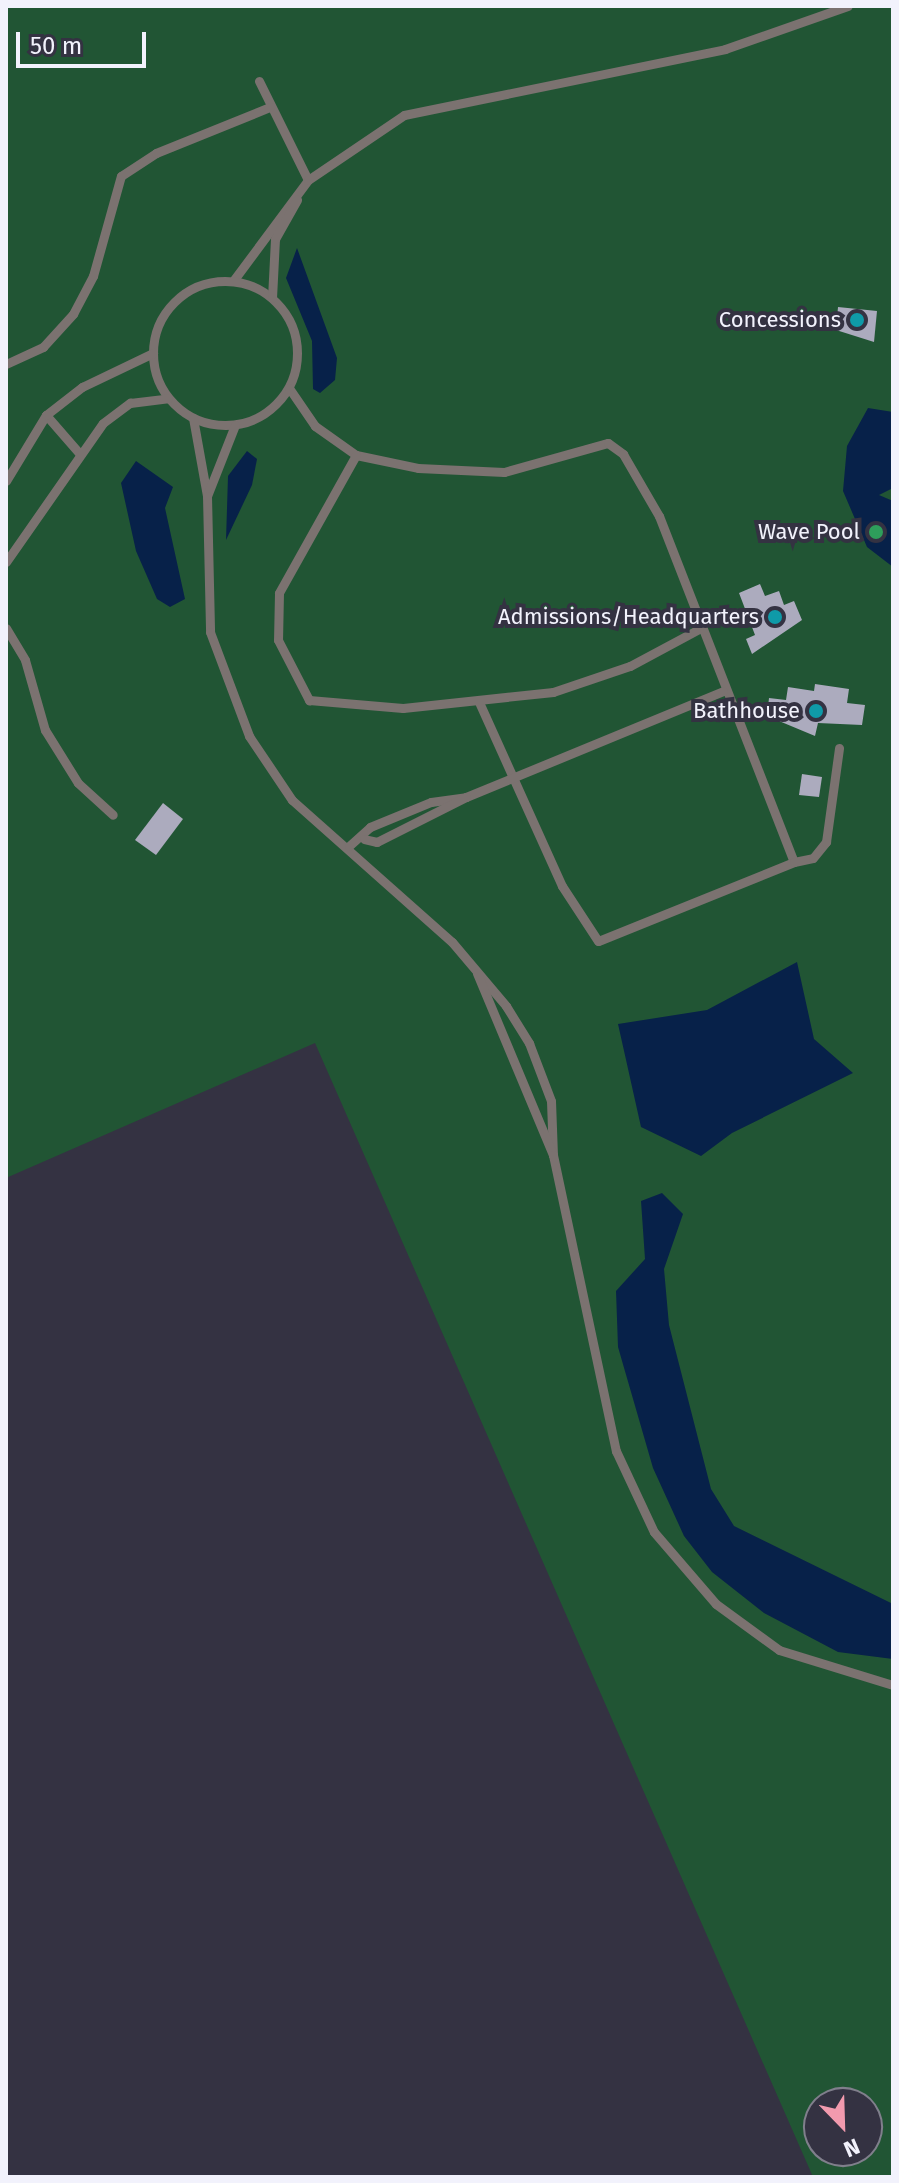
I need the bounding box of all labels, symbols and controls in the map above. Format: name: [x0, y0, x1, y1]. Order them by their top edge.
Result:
scale bar: [20, 16, 150, 66]
text: 50 m: [30, 32, 82, 60]
place label: Concessions: [719, 307, 841, 333]
marker: Concessions: [848, 311, 866, 329]
place label: Wave Pool: [758, 519, 860, 545]
marker: Wave Pool: [867, 523, 885, 541]
place label: Admissions/Headquarters: [498, 604, 759, 630]
marker: Admissions/Headquarters: [766, 608, 784, 626]
place label: Bathhouse: [693, 698, 800, 724]
marker: Bathhouse: [807, 702, 825, 720]
north arrow: [803, 2087, 883, 2167]
text: N: [840, 2132, 864, 2163]

